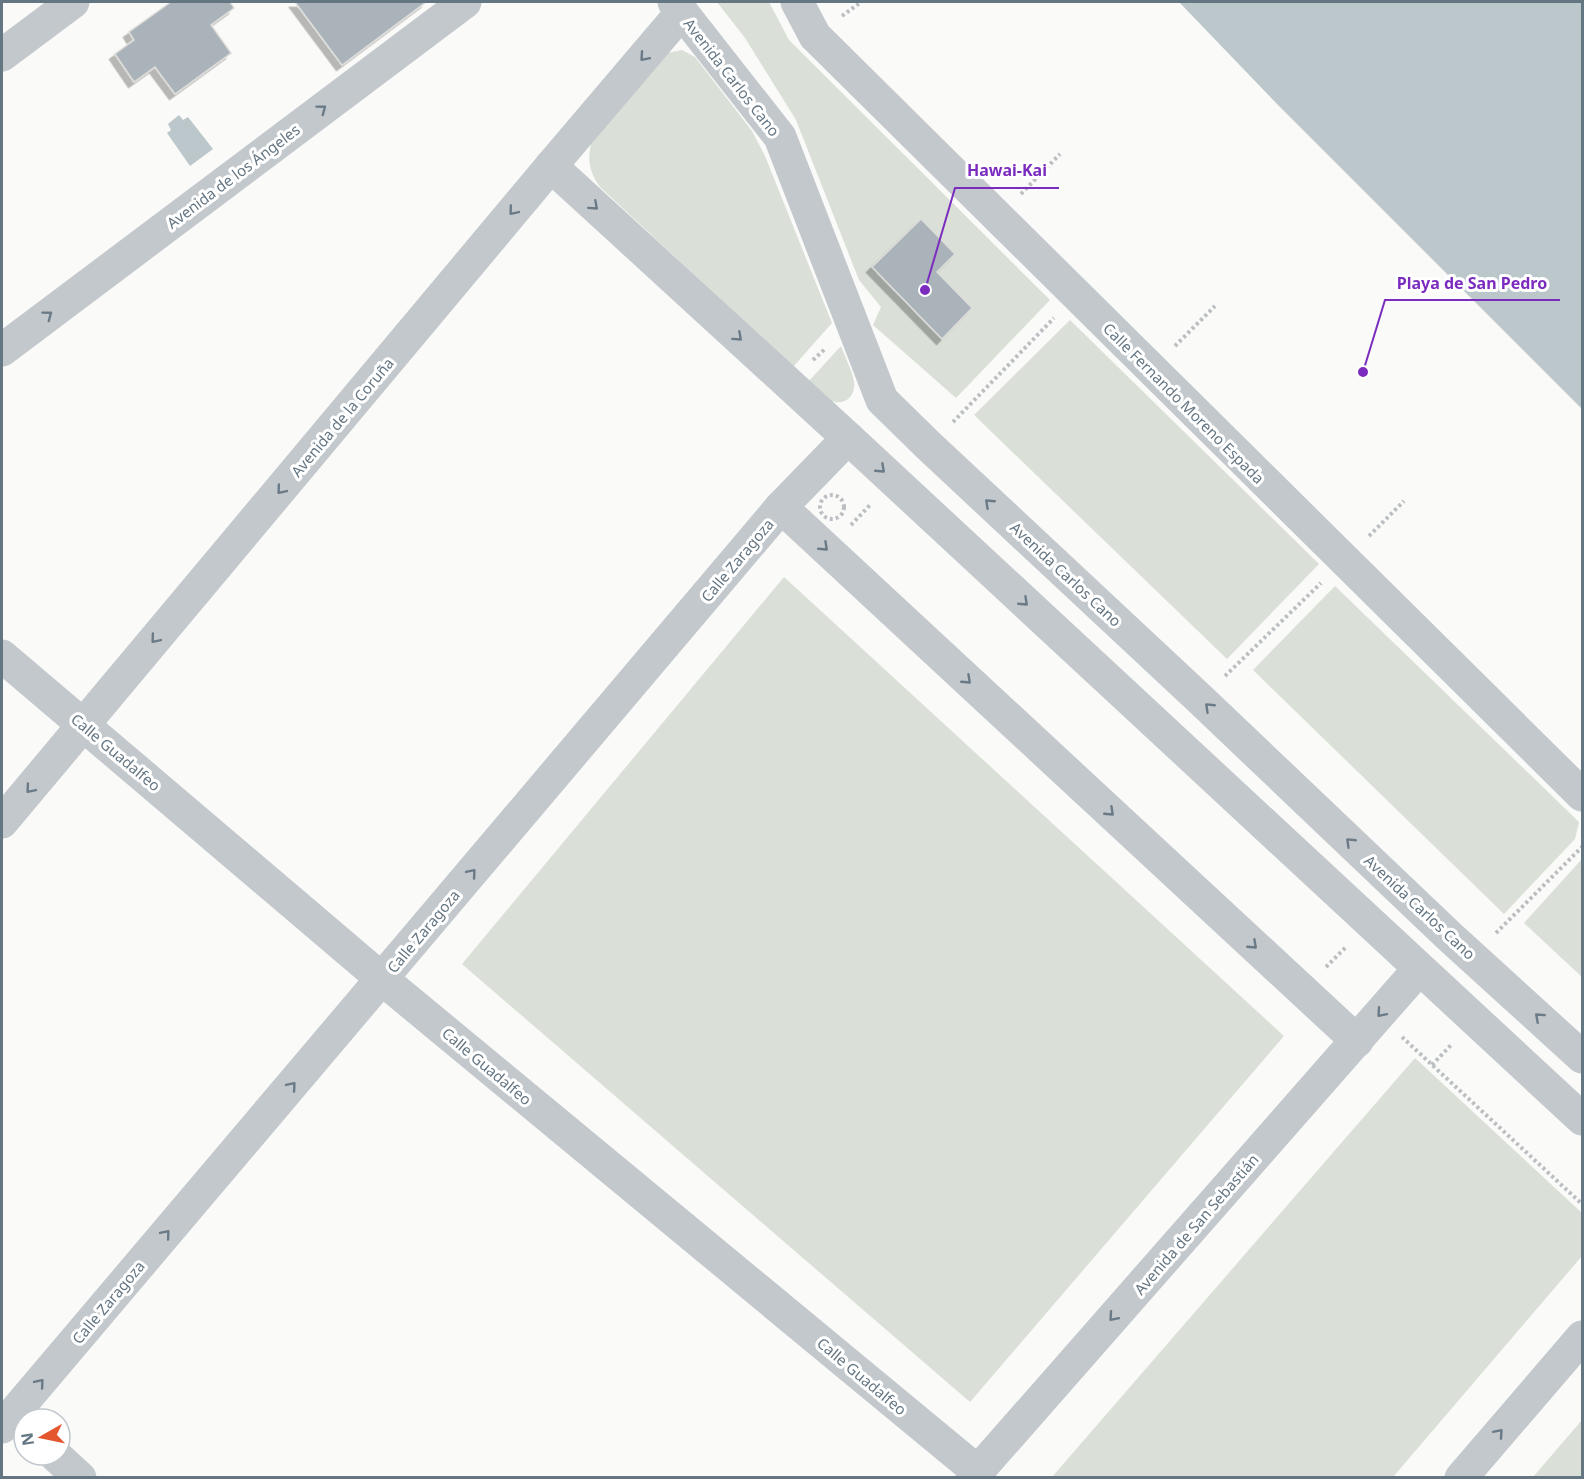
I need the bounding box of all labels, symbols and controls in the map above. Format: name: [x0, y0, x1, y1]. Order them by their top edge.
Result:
street label: Avenida Carlos Cano: [680, 14, 784, 140]
one-way arrow: [641, 50, 652, 61]
one-way arrow: [315, 105, 326, 116]
street label: Avenida de los Ángeles: [162, 119, 304, 233]
callout: Hawai-Kai: [955, 154, 1059, 188]
text: Hawai-Kai: [967, 159, 1047, 181]
one-way arrow: [587, 199, 598, 210]
one-way arrow: [510, 204, 521, 215]
callout: Playa de San Pedro: [1385, 266, 1560, 300]
text: Playa de San Pedro: [1397, 272, 1547, 294]
one-way arrow: [42, 311, 53, 322]
street label: Calle Fernando Moreno Espada: [1099, 318, 1269, 488]
one-way arrow: [731, 330, 742, 341]
street label: Avenida de la Coruña: [286, 353, 398, 481]
one-way arrow: [875, 462, 885, 473]
one-way arrow: [277, 483, 288, 494]
one-way arrow: [986, 499, 996, 510]
street label: Calle Zaragoza: [696, 514, 778, 606]
street label: Avenida Carlos Cano: [1006, 517, 1126, 631]
one-way arrow: [817, 540, 828, 551]
one-way arrow: [1018, 595, 1028, 606]
one-way arrow: [152, 632, 163, 643]
one-way arrow: [960, 673, 971, 684]
one-way arrow: [1205, 704, 1216, 715]
street label: Calle Guadalfeo: [67, 709, 165, 795]
one-way arrow: [26, 782, 37, 793]
one-way arrow: [1104, 805, 1114, 816]
one-way arrow: [1347, 838, 1358, 849]
street label: Avenida Carlos Cano: [1360, 850, 1480, 964]
one-way arrow: [465, 869, 476, 880]
street label: Calle Zaragoza: [382, 885, 464, 977]
one-way arrow: [1246, 937, 1257, 948]
one-way arrow: [1377, 1006, 1388, 1017]
one-way arrow: [1536, 1013, 1546, 1024]
street label: Calle Guadalfeo: [438, 1023, 536, 1109]
one-way arrow: [285, 1082, 296, 1093]
street label: Avenida de San Sebastián: [1129, 1149, 1263, 1299]
one-way arrow: [158, 1230, 169, 1241]
street label: Calle Zaragoza: [67, 1256, 149, 1348]
one-way arrow: [1109, 1310, 1120, 1321]
street label: Calle Guadalfeo: [813, 1333, 911, 1419]
one-way arrow: [32, 1379, 43, 1390]
north arrow: [12, 1407, 72, 1467]
one-way arrow: [1492, 1429, 1503, 1440]
text: N: [15, 1431, 39, 1447]

